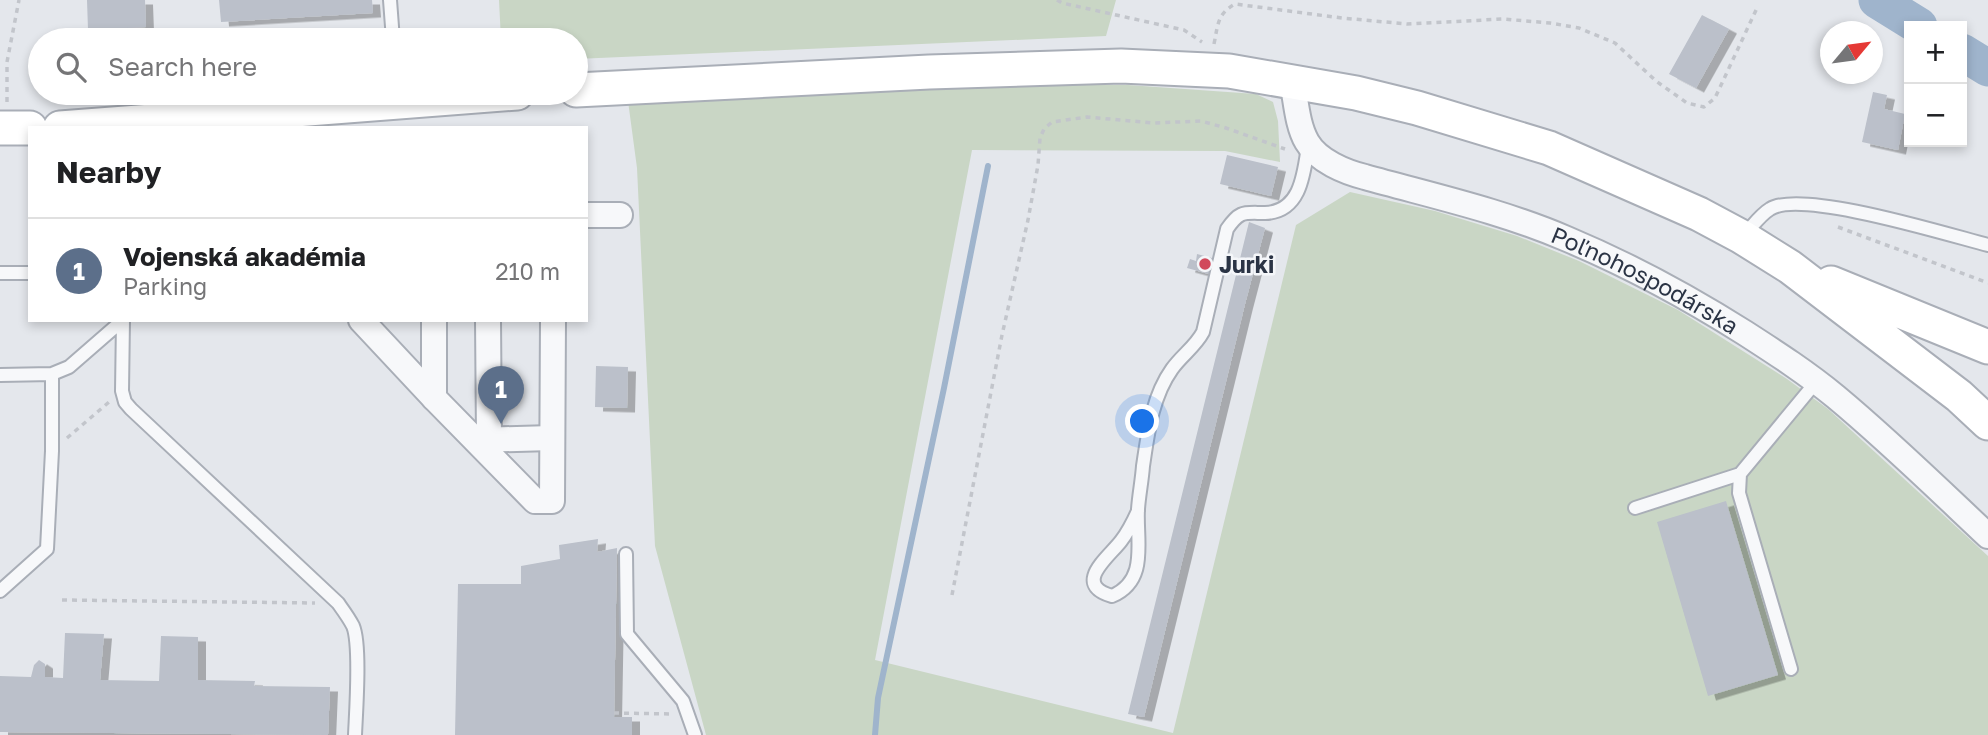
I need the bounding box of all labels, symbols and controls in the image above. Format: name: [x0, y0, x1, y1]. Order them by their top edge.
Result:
north arrow: [1820, 21, 1883, 84]
map controls: [1904, 21, 1967, 147]
button: +: [1904, 21, 1967, 84]
search box: [28, 28, 588, 105]
icon: search: [52, 48, 90, 86]
text: Search here: [108, 51, 257, 82]
button: −: [1904, 84, 1967, 147]
text: Nearby: [56, 154, 161, 190]
street label: Poľnohospodárska: [1547, 220, 1744, 340]
text: Vojenská akadémia: [123, 241, 366, 272]
place label: Jurki: [1219, 250, 1274, 278]
marker: Jurki: [1197, 256, 1213, 272]
text: 1: [73, 257, 85, 285]
text: 210 m: [495, 257, 560, 285]
text: Parking: [123, 272, 207, 300]
pin: 1: [478, 366, 524, 424]
your location: [1125, 404, 1159, 438]

